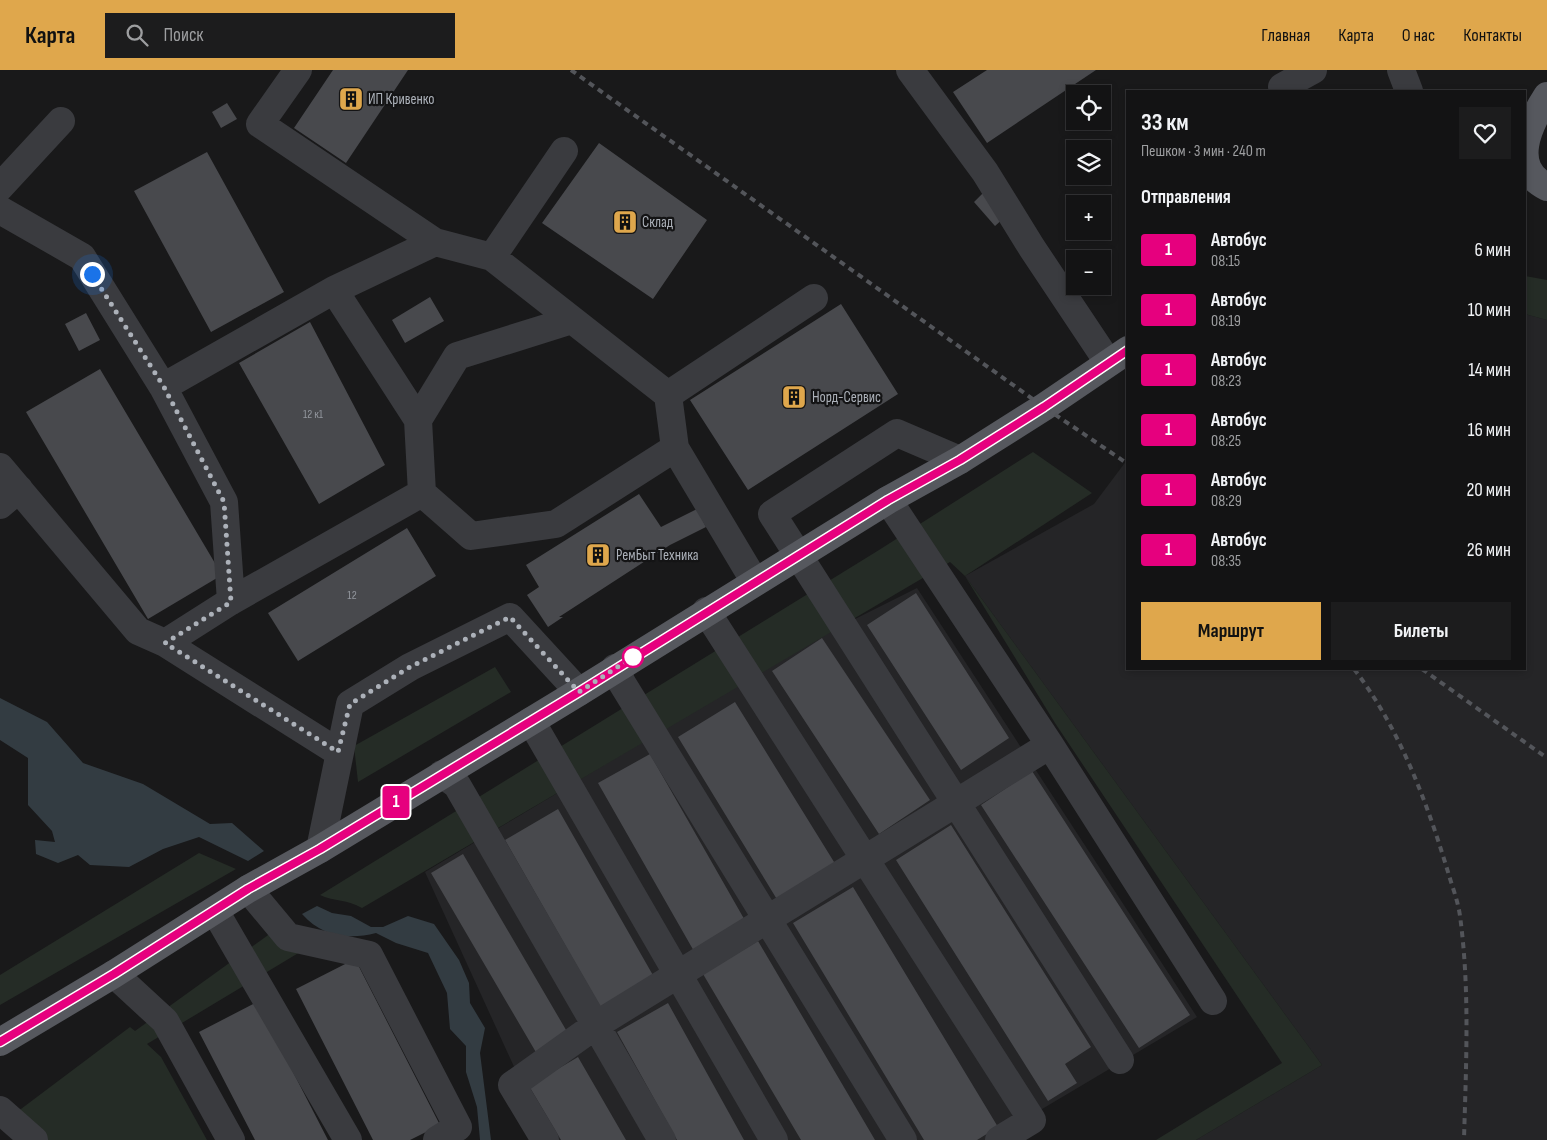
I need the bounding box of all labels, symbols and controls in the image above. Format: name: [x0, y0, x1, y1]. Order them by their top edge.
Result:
search box: [105, 13, 455, 58]
text: Карта: [25, 21, 75, 50]
icon: search: [123, 21, 151, 49]
text: Поиск: [163, 24, 204, 47]
text: Главная: [1261, 25, 1310, 46]
text: Карта: [1338, 25, 1374, 46]
text: О нас: [1402, 25, 1435, 46]
text: Контакты: [1463, 25, 1522, 46]
map controls: [1066, 85, 1111, 295]
button: locate: [1066, 85, 1111, 130]
building icon: ИП Кривенко: [338, 86, 364, 112]
place label: ИП Кривенко: [368, 90, 434, 109]
button: heart: [1459, 107, 1511, 159]
text: 33 км: [1141, 108, 1189, 137]
button: layers: [1066, 140, 1111, 185]
text: Пешком · 3 мин · 240 m: [1141, 142, 1266, 161]
text: Отправления: [1141, 186, 1231, 209]
button: +: [1066, 195, 1111, 240]
building icon: Склад: [612, 209, 638, 235]
place label: Склад: [642, 213, 674, 232]
text: Автобус: [1211, 229, 1267, 252]
text: 1: [1165, 239, 1172, 260]
text: 6 мин: [1475, 239, 1511, 262]
button: −: [1066, 250, 1111, 295]
text: 08:15: [1211, 252, 1240, 271]
your location: [80, 262, 105, 287]
text: Автобус: [1211, 289, 1267, 312]
text: 1: [1165, 299, 1172, 320]
text: 10 мин: [1468, 299, 1511, 322]
text: 08:19: [1211, 312, 1241, 331]
text: Автобус: [1211, 349, 1267, 372]
text: 1: [1165, 359, 1172, 380]
text: 14 мин: [1468, 359, 1511, 382]
text: 08:23: [1211, 372, 1242, 391]
building icon: Норд-Сервис: [781, 384, 807, 410]
place label: Норд-Сервис: [812, 388, 881, 407]
house number: 12 к1: [303, 407, 324, 422]
text: Автобус: [1211, 409, 1267, 432]
text: 1: [1165, 419, 1172, 440]
text: 16 мин: [1468, 419, 1511, 442]
text: 08:25: [1211, 432, 1241, 451]
text: Автобус: [1211, 469, 1267, 492]
text: 1: [1165, 479, 1172, 500]
text: 20 мин: [1467, 479, 1511, 502]
text: 08:29: [1211, 492, 1242, 511]
text: Автобус: [1211, 529, 1267, 552]
text: 1: [1165, 539, 1172, 560]
text: 26 мин: [1467, 539, 1511, 562]
building icon: РемБыт Техника: [585, 542, 611, 568]
place label: РемБыт Техника: [616, 546, 699, 565]
text: 08:35: [1211, 552, 1241, 571]
house number: 12: [347, 588, 357, 603]
button: Маршрут: [1141, 602, 1321, 660]
button: Билеты: [1331, 602, 1511, 660]
unlabelled marker: [622, 646, 644, 668]
line badge: 1: [380, 786, 412, 818]
text: 1: [392, 791, 400, 812]

